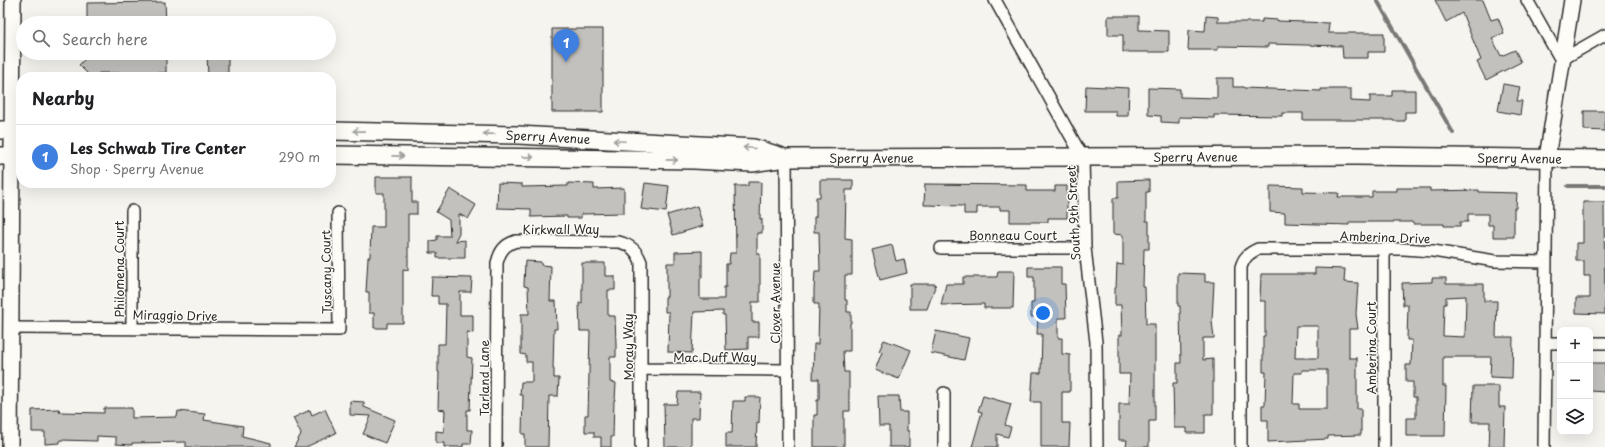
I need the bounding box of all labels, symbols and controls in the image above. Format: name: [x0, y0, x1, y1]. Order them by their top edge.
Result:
search box: [16, 16, 336, 60]
icon: search: [30, 27, 52, 49]
text: Search here: [62, 27, 148, 50]
pin: 1: [553, 29, 579, 62]
text: Nearby: [32, 85, 94, 111]
street label: Sperry Avenue: [505, 126, 591, 148]
one-way arrow: [353, 127, 366, 135]
one-way arrow: [483, 130, 496, 137]
text: Les Schwab Tire Center: [70, 136, 246, 159]
one-way arrow: [613, 137, 626, 144]
one-way arrow: [743, 145, 756, 152]
text: 1: [42, 147, 48, 166]
text: 290 m: [279, 147, 320, 166]
street label: Sperry Avenue: [1153, 147, 1238, 166]
street label: Sperry Avenue: [1477, 148, 1562, 167]
street label: Sperry Avenue: [829, 149, 914, 167]
one-way arrow: [391, 152, 404, 159]
one-way arrow: [521, 153, 534, 161]
one-way arrow: [665, 156, 678, 164]
text: Shop · Sperry Avenue: [70, 159, 204, 178]
street label: South 9th Street: [1062, 165, 1084, 261]
street label: Philomena Court: [110, 220, 128, 318]
street label: Kirkwall Way: [523, 220, 600, 238]
street label: Bonneau Court: [969, 226, 1057, 244]
street label: Amberina Drive: [1339, 226, 1431, 248]
street label: Tuscany Court: [316, 230, 336, 314]
street label: Clover Avenue: [766, 262, 784, 344]
street label: Amberina Court: [1362, 301, 1380, 395]
your location: [1033, 303, 1053, 323]
street label: Miraggio Drive: [132, 305, 218, 325]
street label: Moray Way: [619, 313, 637, 381]
map controls: [1557, 327, 1593, 435]
button: +: [1557, 327, 1593, 363]
street label: Tarland Lane: [475, 340, 493, 416]
street label: Mac Duff Way: [673, 348, 757, 366]
button: −: [1557, 363, 1593, 399]
button: layers: [1557, 399, 1593, 435]

